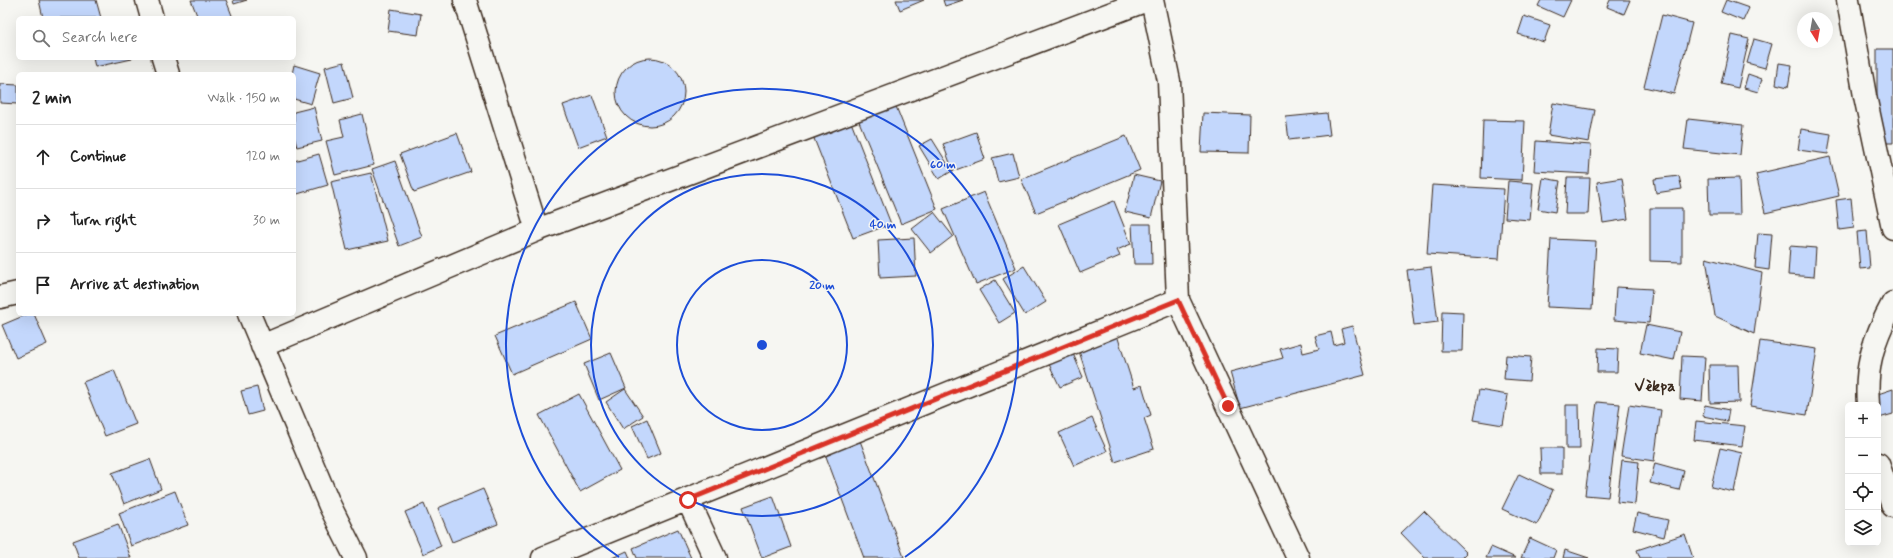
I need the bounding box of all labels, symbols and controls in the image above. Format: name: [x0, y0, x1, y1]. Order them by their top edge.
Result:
north arrow: [1797, 12, 1833, 48]
search box: [16, 16, 296, 60]
icon: search: [30, 27, 52, 49]
text: Search here: [62, 28, 138, 48]
text: 2 min: [32, 87, 72, 109]
text: Walk · 150 m: [207, 90, 280, 107]
icon: ahead: [32, 146, 54, 168]
text: Continue: [70, 147, 126, 167]
text: 120 m: [246, 148, 280, 165]
text: 60 m: [930, 157, 956, 173]
icon: right: [32, 210, 54, 232]
text: Turn right: [70, 211, 137, 231]
text: 30 m: [253, 212, 280, 229]
text: 40 m: [870, 217, 897, 233]
icon: arrive: [32, 274, 54, 296]
text: Arrive at destination: [70, 275, 199, 295]
text: 20 m: [809, 278, 835, 294]
centre of rings: [755, 338, 769, 352]
district label: Vèkpa: [1635, 376, 1675, 397]
route end: [1219, 397, 1237, 415]
map controls: [1845, 402, 1881, 546]
button: +: [1845, 402, 1881, 438]
button: −: [1845, 438, 1881, 474]
button: locate: [1845, 474, 1881, 510]
route start: [679, 491, 697, 509]
button: layers: [1845, 510, 1881, 546]

